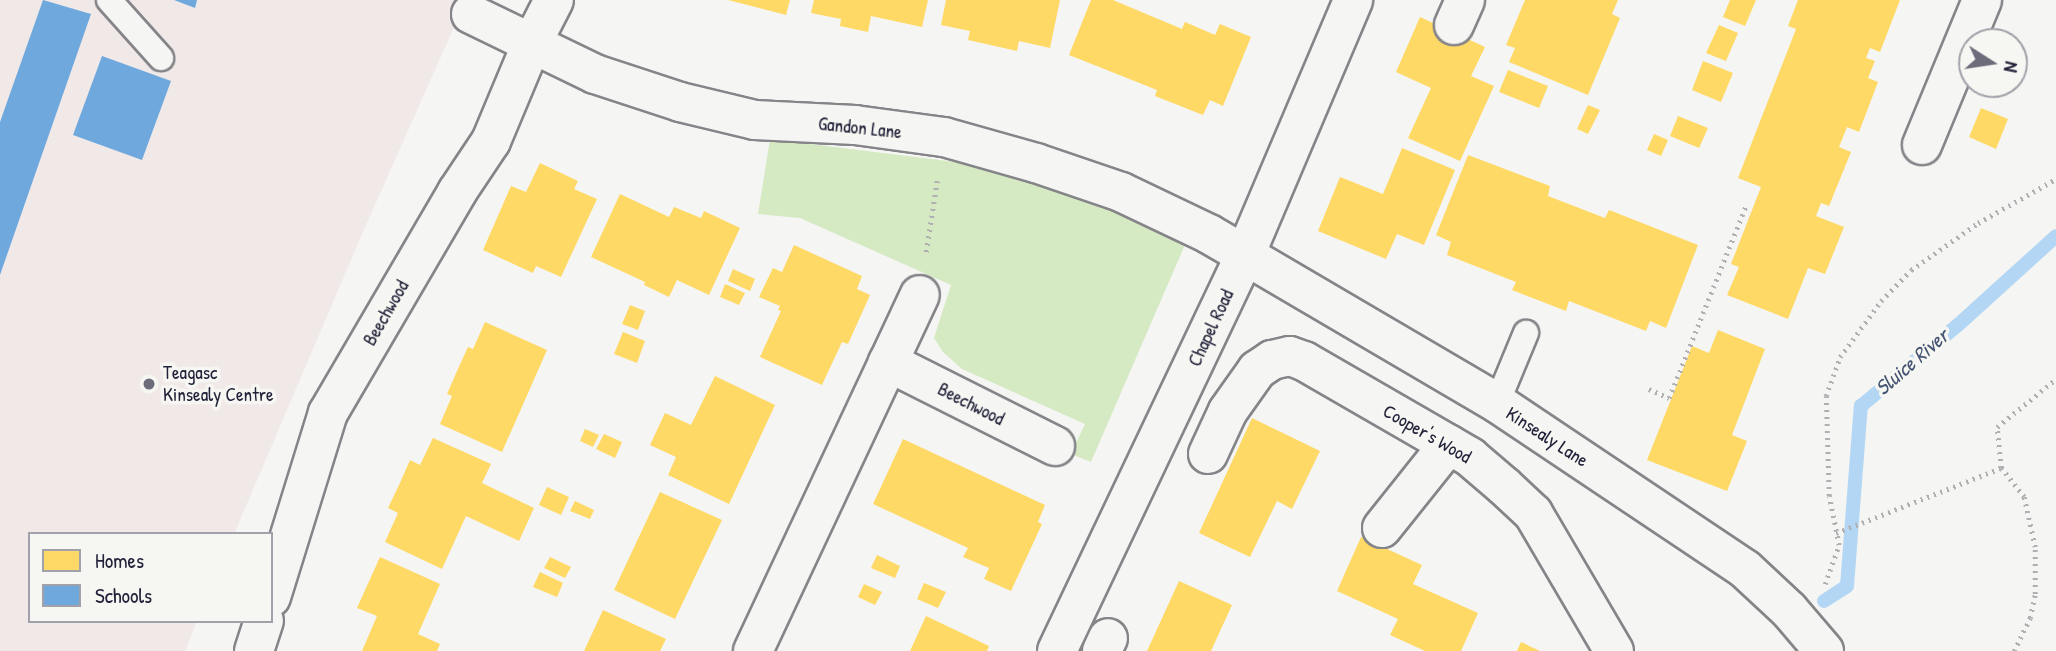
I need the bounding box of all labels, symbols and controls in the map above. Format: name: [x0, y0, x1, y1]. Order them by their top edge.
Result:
north arrow: [1958, 28, 2028, 98]
text: N: [1998, 59, 2025, 75]
street label: Gandon Lane: [817, 112, 903, 144]
street label: Beechwood: [358, 276, 414, 350]
street label: Chapel Road: [1183, 286, 1239, 370]
water label: Sluice River: [1870, 323, 1954, 401]
place label: Teagasc Kinsealy Centre: [163, 362, 274, 406]
marker: Teagasc Kinsealy Centre: [141, 376, 157, 392]
street label: Beechwood: [934, 378, 1008, 430]
street label: Cooper's Wood: [1379, 400, 1475, 468]
street label: Kinsealy Lane: [1502, 402, 1592, 472]
legend: [28, 532, 273, 623]
text: Homes: [95, 546, 144, 575]
text: Schools: [95, 581, 152, 610]

